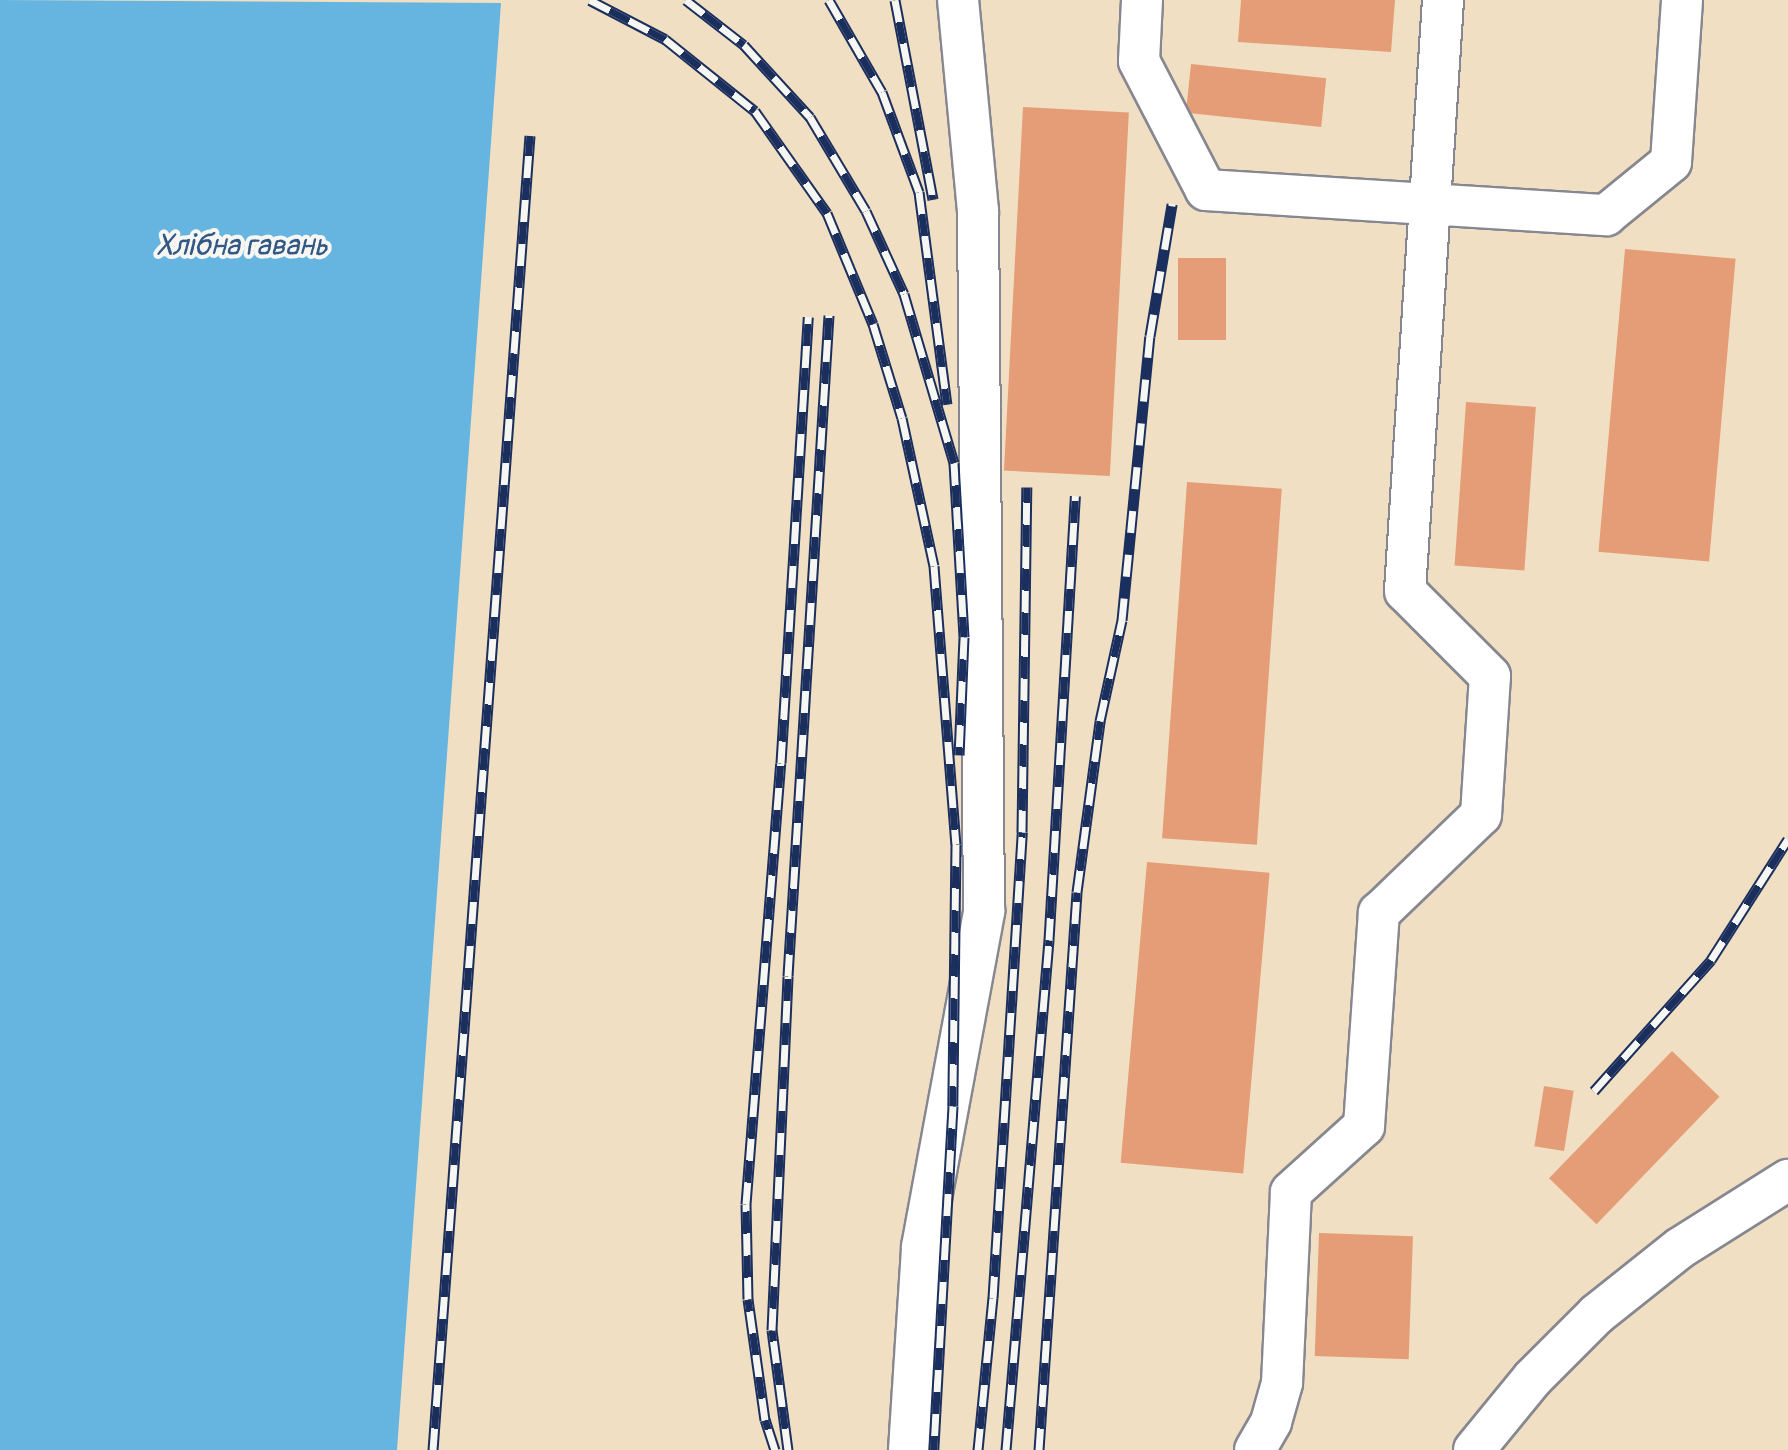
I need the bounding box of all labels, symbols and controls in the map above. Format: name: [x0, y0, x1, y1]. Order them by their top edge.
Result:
water label: Хлібна гавань: [156, 228, 328, 264]

